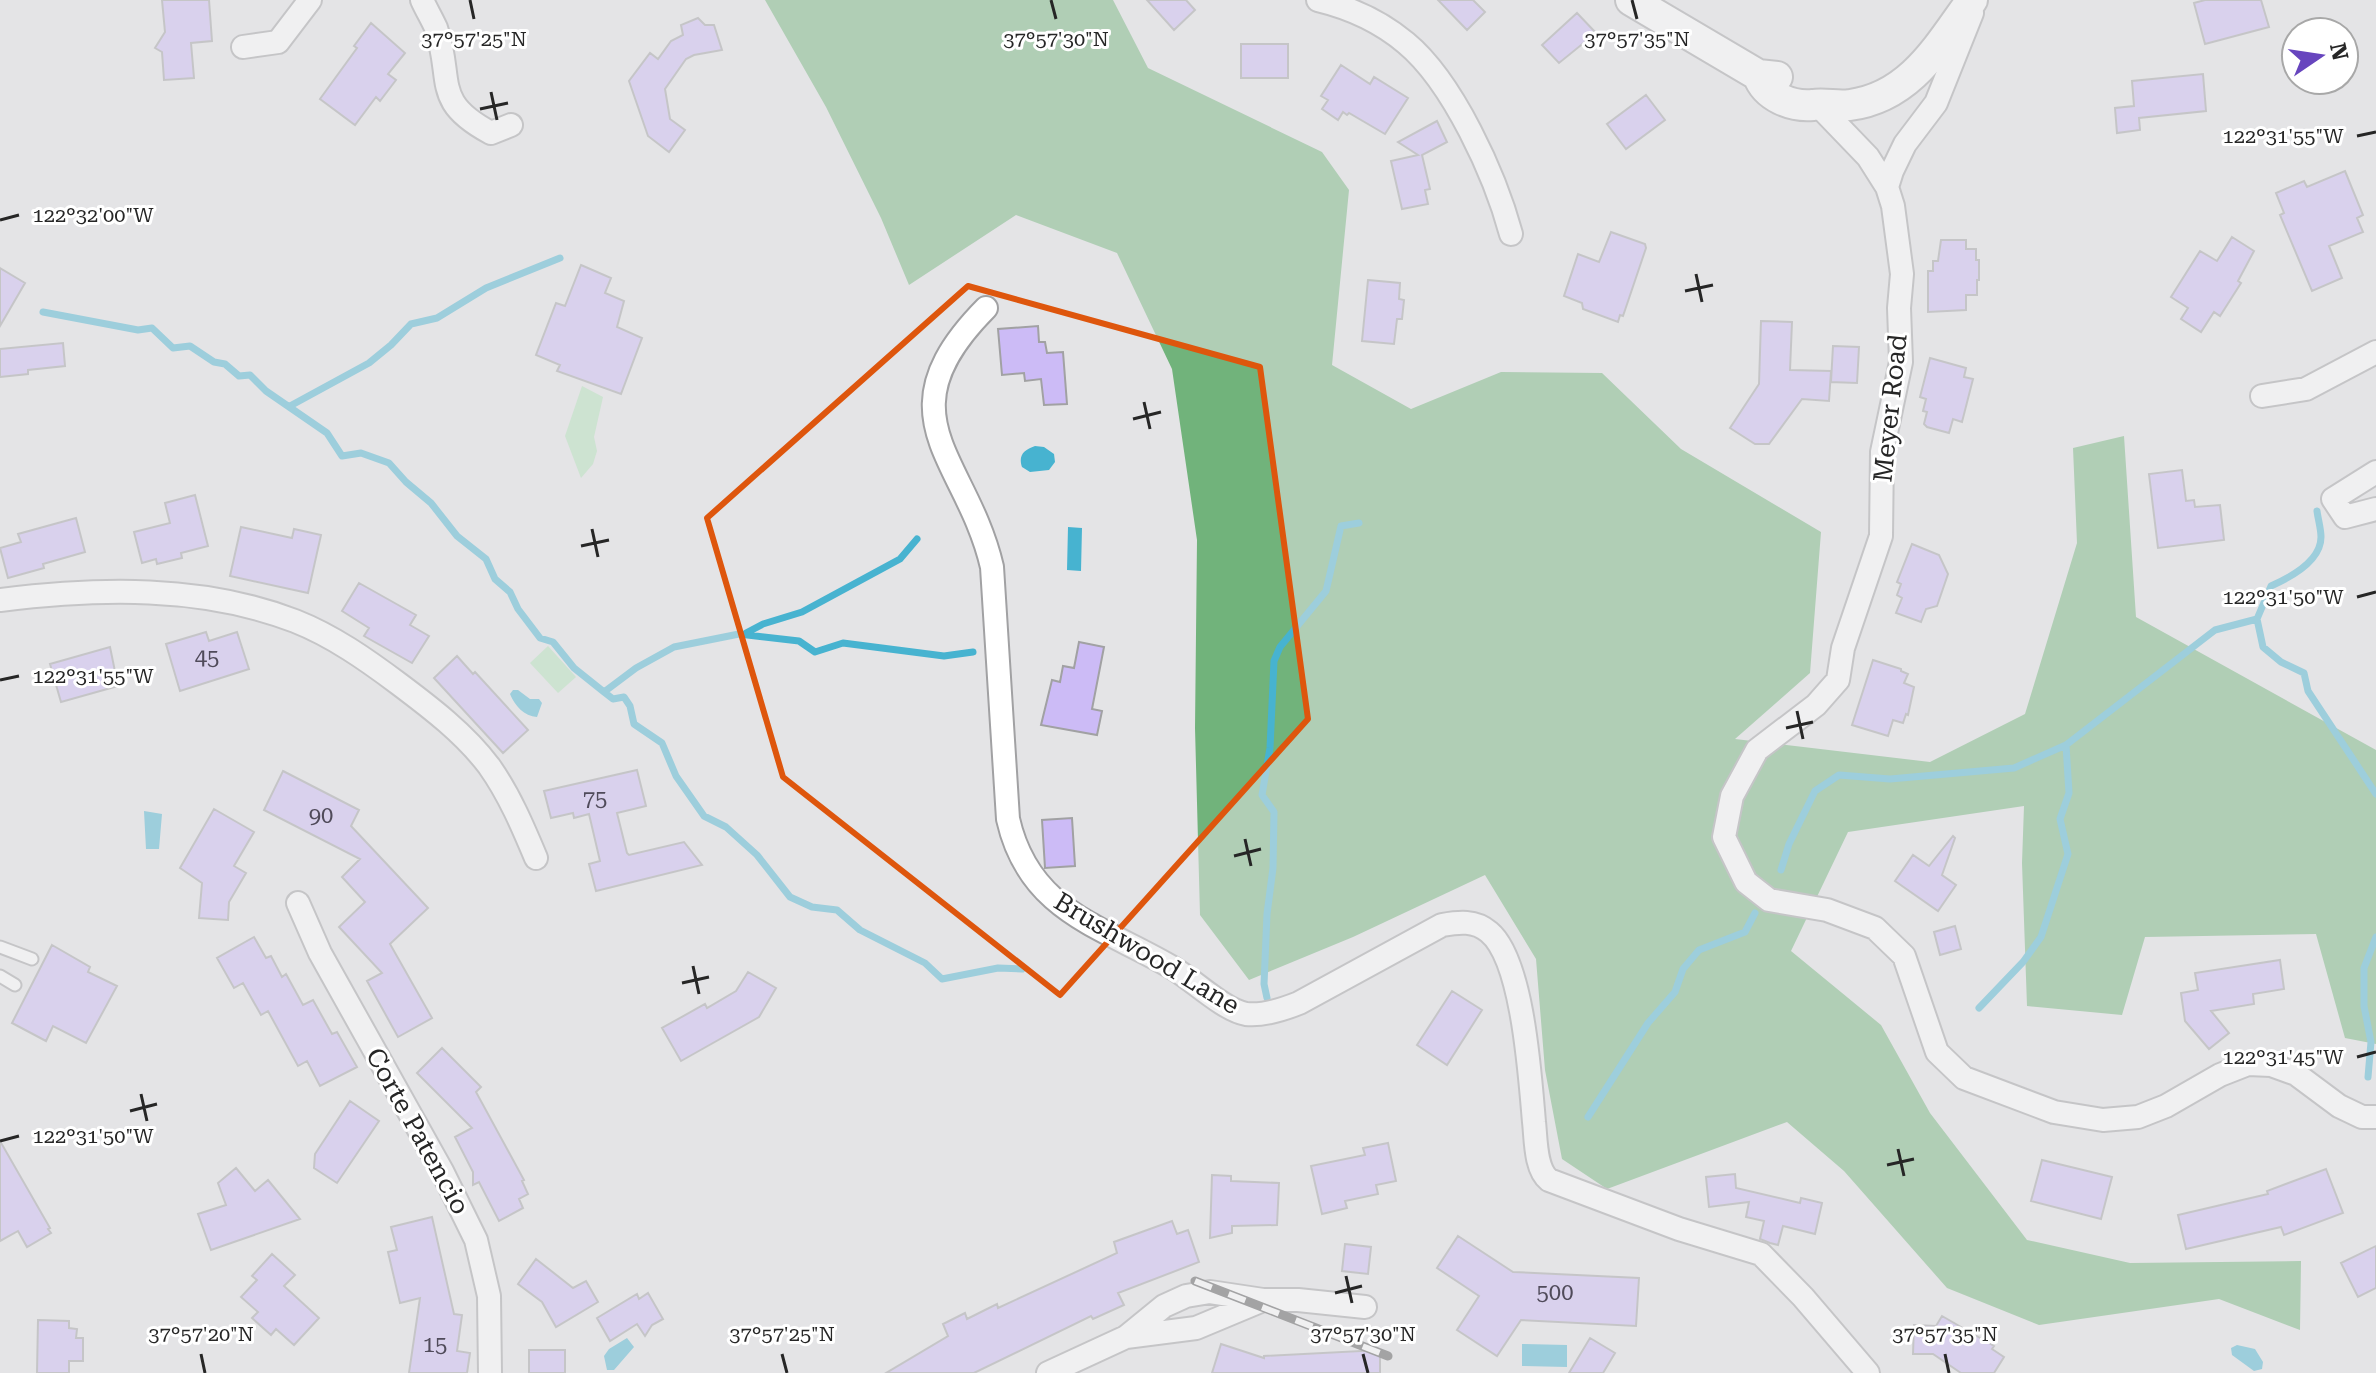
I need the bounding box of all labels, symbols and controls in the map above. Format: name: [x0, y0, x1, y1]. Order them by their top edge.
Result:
north arrow: [2280, 16, 2360, 96]
text: 37°57'25"N: [421, 27, 527, 51]
text: 37°57'30"N: [1003, 27, 1109, 51]
text: 37°57'35"N: [1584, 27, 1690, 51]
text: N: [2325, 41, 2353, 63]
text: 122°31'55"W: [2222, 124, 2344, 148]
text: 122°32'00"W: [32, 203, 154, 227]
street label: Meyer Road: [1867, 332, 1913, 484]
text: 122°31'50"W: [2222, 585, 2344, 609]
house number: 45: [195, 645, 219, 670]
text: 122°31'55"W: [32, 664, 154, 688]
house number: 75: [583, 786, 607, 811]
house number: 90: [309, 803, 333, 828]
street label: Brushwood Lane: [1049, 886, 1245, 1020]
street label: Corte Patencio: [360, 1043, 476, 1219]
text: 122°31'45"W: [2222, 1045, 2344, 1069]
text: 122°31'50"W: [32, 1124, 154, 1148]
house number: 500: [1537, 1280, 1573, 1305]
text: 37°57'20"N: [148, 1322, 254, 1346]
text: 37°57'25"N: [729, 1322, 835, 1346]
text: 37°57'30"N: [1310, 1322, 1416, 1346]
text: 37°57'35"N: [1892, 1322, 1998, 1346]
house number: 15: [423, 1332, 447, 1357]

